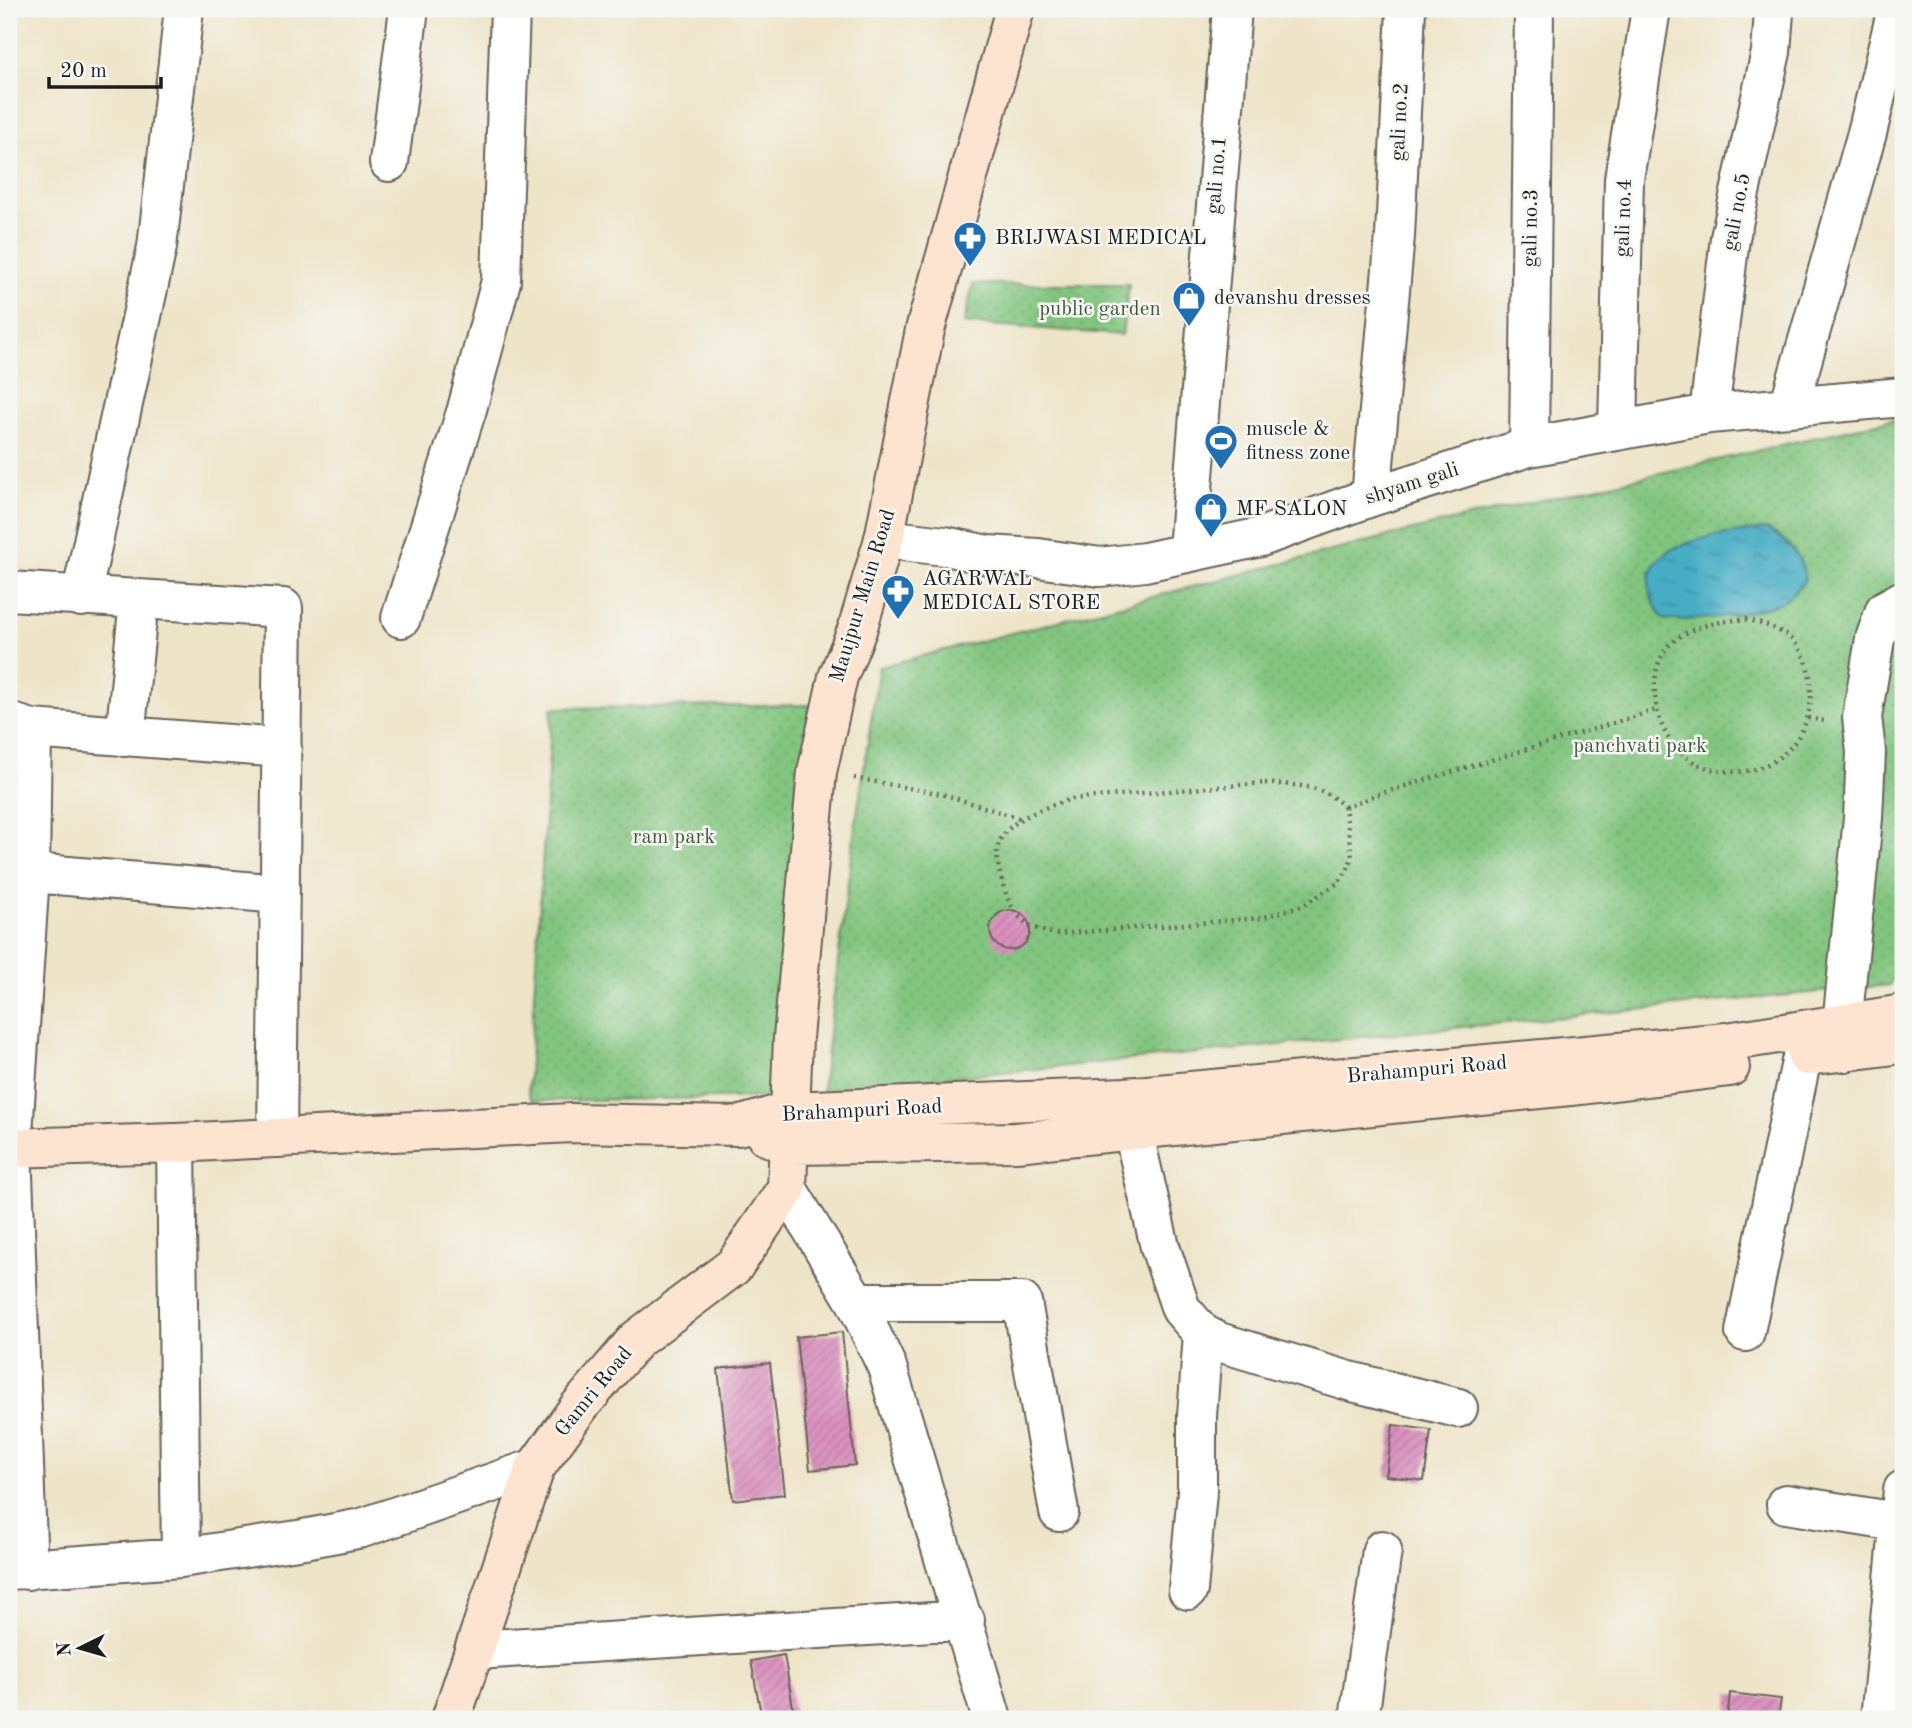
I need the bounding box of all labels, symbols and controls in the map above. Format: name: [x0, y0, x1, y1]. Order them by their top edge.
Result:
scale bar: [49, 46, 161, 90]
text: 20 m: [60, 61, 107, 82]
street label: gali no.2: [1387, 82, 1413, 162]
street label: gali no.1: [1203, 135, 1231, 215]
street label: gali no.5: [1719, 171, 1755, 253]
street label: gali no.4: [1612, 178, 1636, 258]
street label: gali no.3: [1520, 188, 1542, 268]
pharmacy icon: BRIJWASI MEDICAL: [951, 219, 989, 268]
place label: BRIJWASI MEDICAL: [995, 228, 1207, 249]
shop icon: devanshu dresses: [1170, 279, 1208, 328]
place label: devanshu dresses: [1214, 288, 1371, 309]
park label: public garden: [1039, 299, 1161, 320]
place label: muscle & fitness zone: [1246, 419, 1350, 464]
sports icon: muscle & fitness zone: [1202, 422, 1240, 471]
street label: shyam gali: [1363, 459, 1461, 509]
shop icon: MF SALON: [1192, 490, 1230, 539]
place label: MF SALON: [1236, 499, 1347, 520]
street label: Maujpur Main Road: [827, 507, 899, 685]
place label: AGARWAL MEDICAL STORE: [922, 569, 1100, 614]
pharmacy icon: AGARWAL MEDICAL STORE: [879, 572, 917, 621]
park label: panchvati park: [1573, 736, 1707, 757]
park label: ram park: [633, 827, 715, 848]
street label: Brahampuri Road: [1346, 1053, 1508, 1087]
street label: Brahampuri Road: [781, 1096, 943, 1126]
street label: Gamri Road: [552, 1343, 637, 1441]
north arrow: [46, 1612, 116, 1682]
text: N: [55, 1641, 76, 1657]

